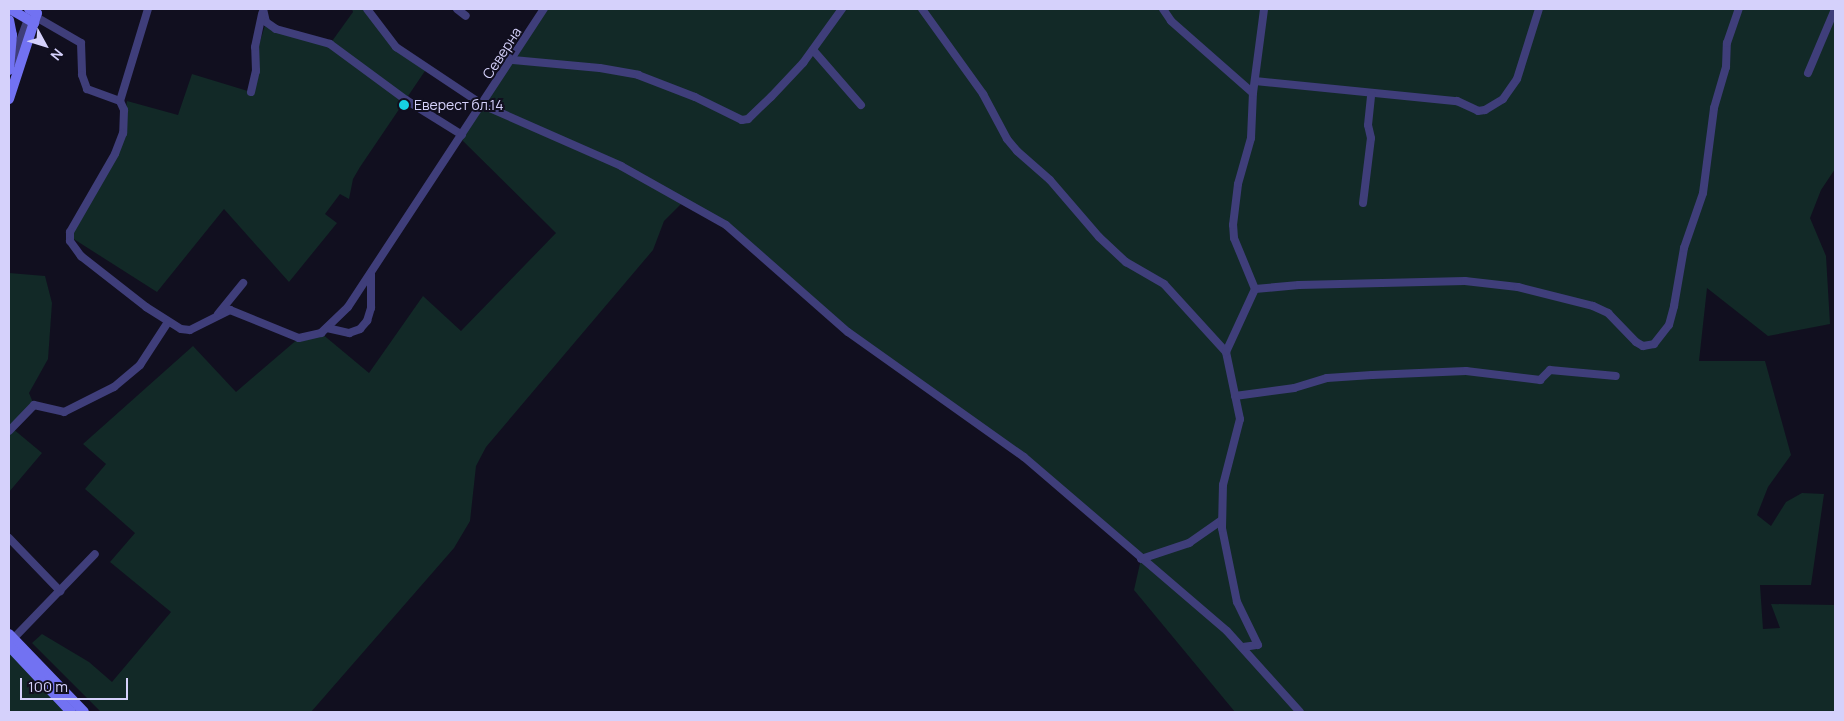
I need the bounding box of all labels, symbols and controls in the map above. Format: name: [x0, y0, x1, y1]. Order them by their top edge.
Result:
north arrow: [20, 20, 70, 70]
street label: Северна: [479, 24, 525, 82]
text: N: [46, 45, 68, 65]
place label: Еверест бл.14: [414, 97, 503, 113]
marker: Еверест бл.14: [398, 99, 410, 111]
scale bar: [22, 668, 130, 700]
text: 100 m: [28, 676, 68, 697]

